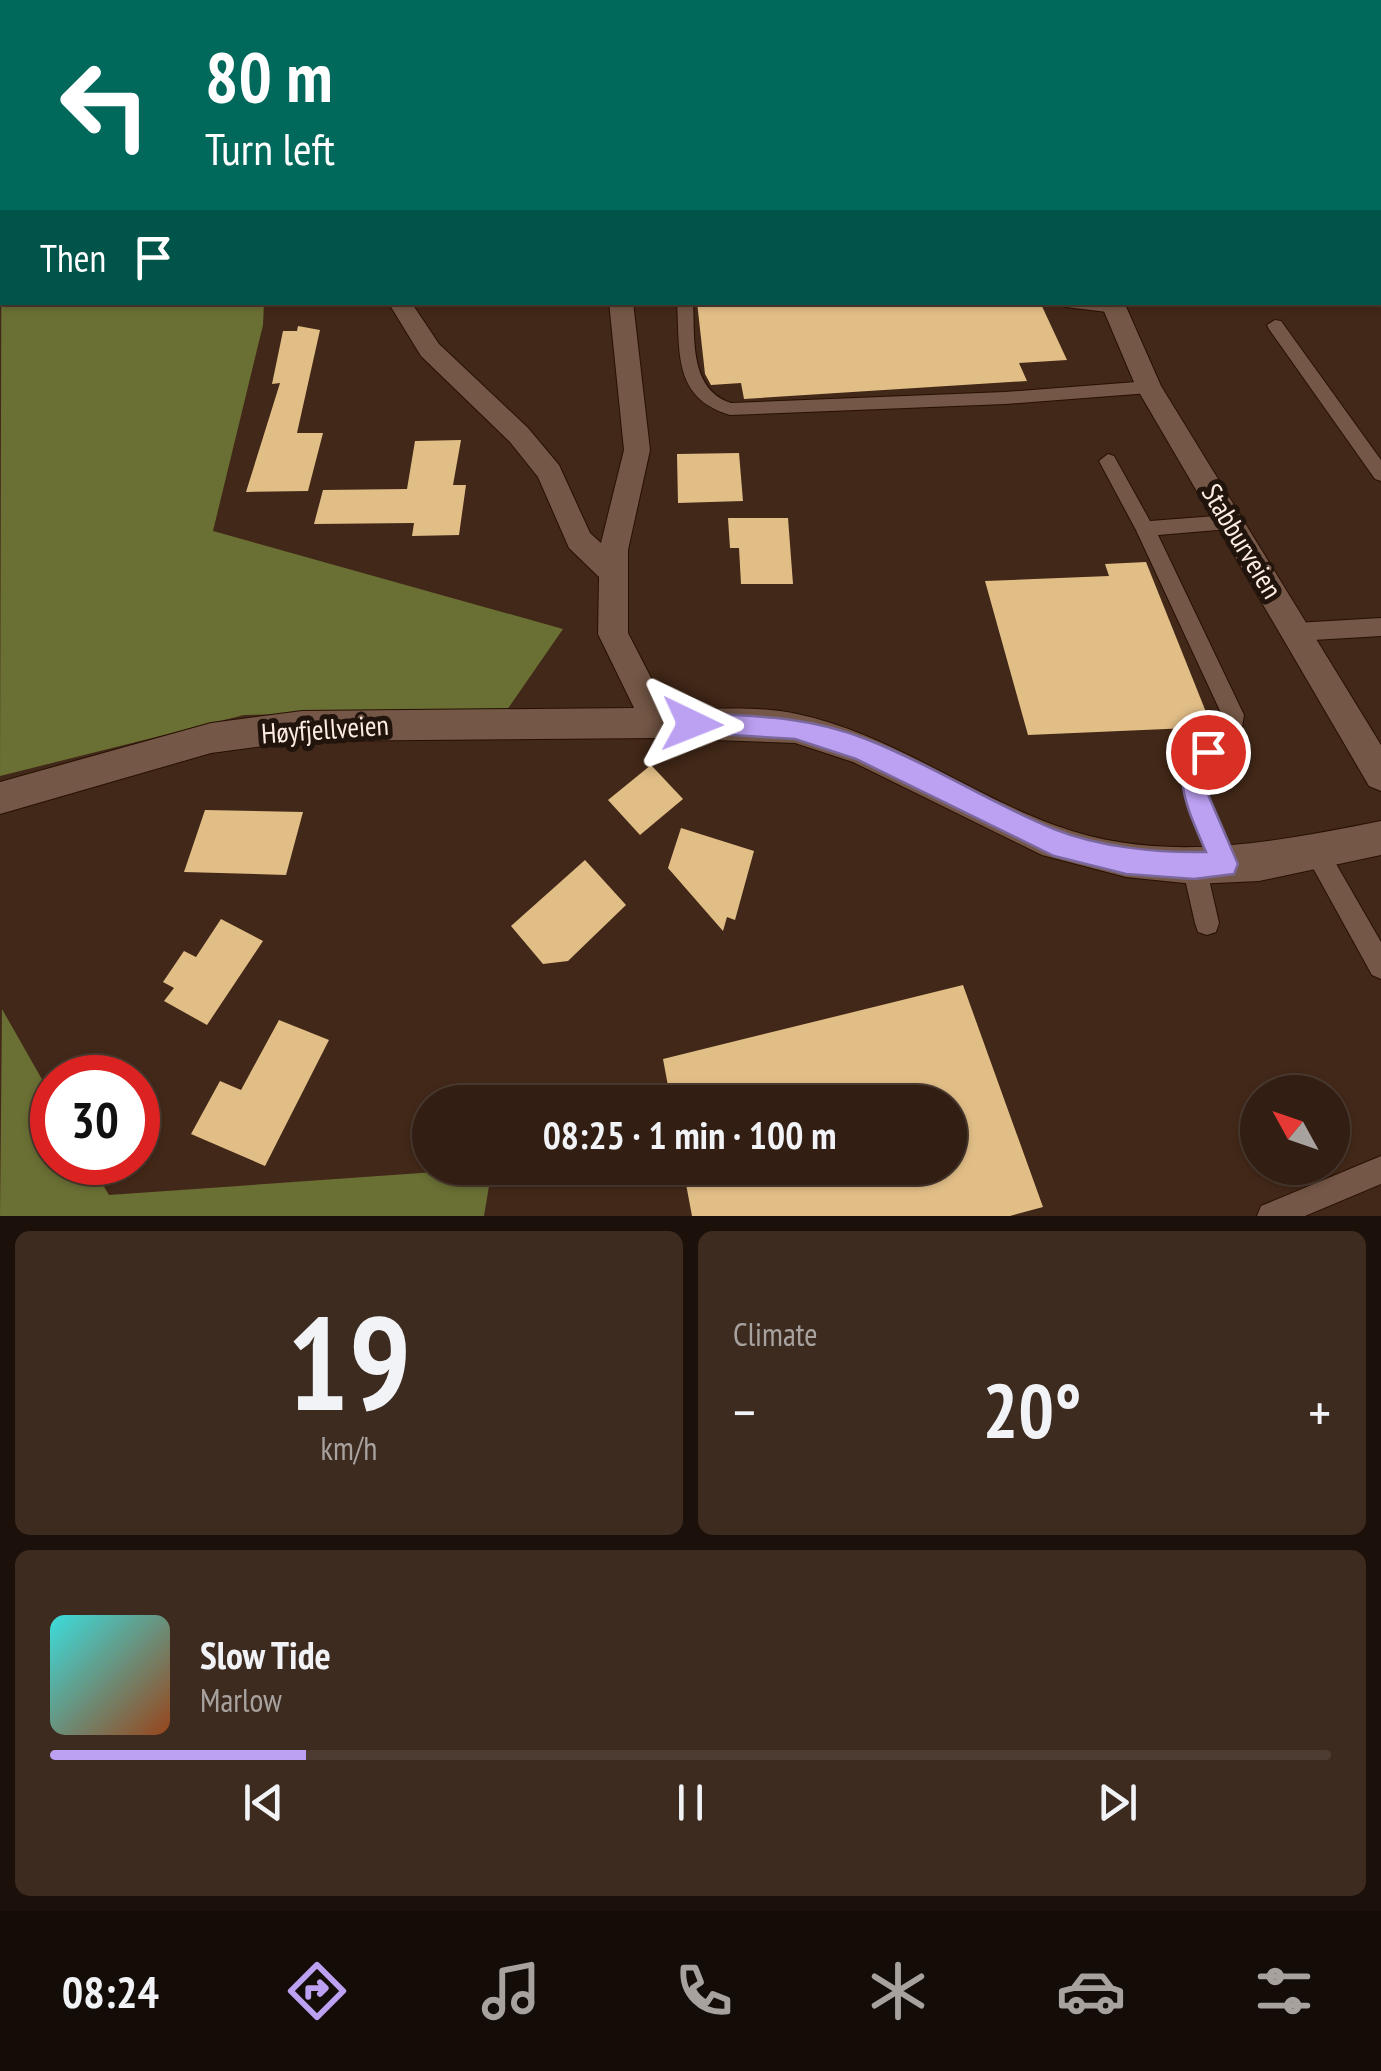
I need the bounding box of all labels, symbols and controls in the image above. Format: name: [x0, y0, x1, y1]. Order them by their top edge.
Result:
text: 80 m: [205, 31, 333, 121]
icon: left: [40, 40, 170, 170]
text: Turn left: [205, 119, 335, 177]
icon: arrive: [126, 230, 181, 285]
text: Then: [40, 233, 106, 282]
street label: Stabburveien: [1194, 477, 1291, 605]
position arrow: [640, 672, 744, 776]
street label: Høyfjellveien: [260, 706, 390, 751]
pin: [1166, 710, 1251, 795]
icon: arrive: [1181, 725, 1236, 780]
speed limit sign: 30: [30, 1055, 160, 1185]
north arrow: [1240, 1075, 1350, 1185]
map controls: [1240, 1075, 1350, 1185]
text: 08:25 · 1 min · 100 m: [543, 1110, 836, 1159]
text: 19: [287, 1278, 411, 1446]
text: Climate: [733, 1313, 817, 1355]
text: 20°: [982, 1362, 1082, 1459]
text: −: [733, 1376, 756, 1447]
text: +: [1308, 1376, 1331, 1447]
text: km/h: [321, 1427, 377, 1469]
text: Slow Tide: [200, 1630, 331, 1679]
text: Marlow: [200, 1679, 282, 1721]
icon: previous: [236, 1775, 291, 1830]
icon: pause: [663, 1775, 718, 1830]
icon: next: [1090, 1775, 1145, 1830]
icon: directions: [282, 1956, 352, 2026]
icon: music: [476, 1956, 546, 2026]
icon: phone: [669, 1956, 739, 2026]
icon: climate: [863, 1956, 933, 2026]
icon: car: [1056, 1956, 1126, 2026]
icon: filters: [1249, 1956, 1319, 2026]
text: 08:24: [62, 1962, 159, 2020]

